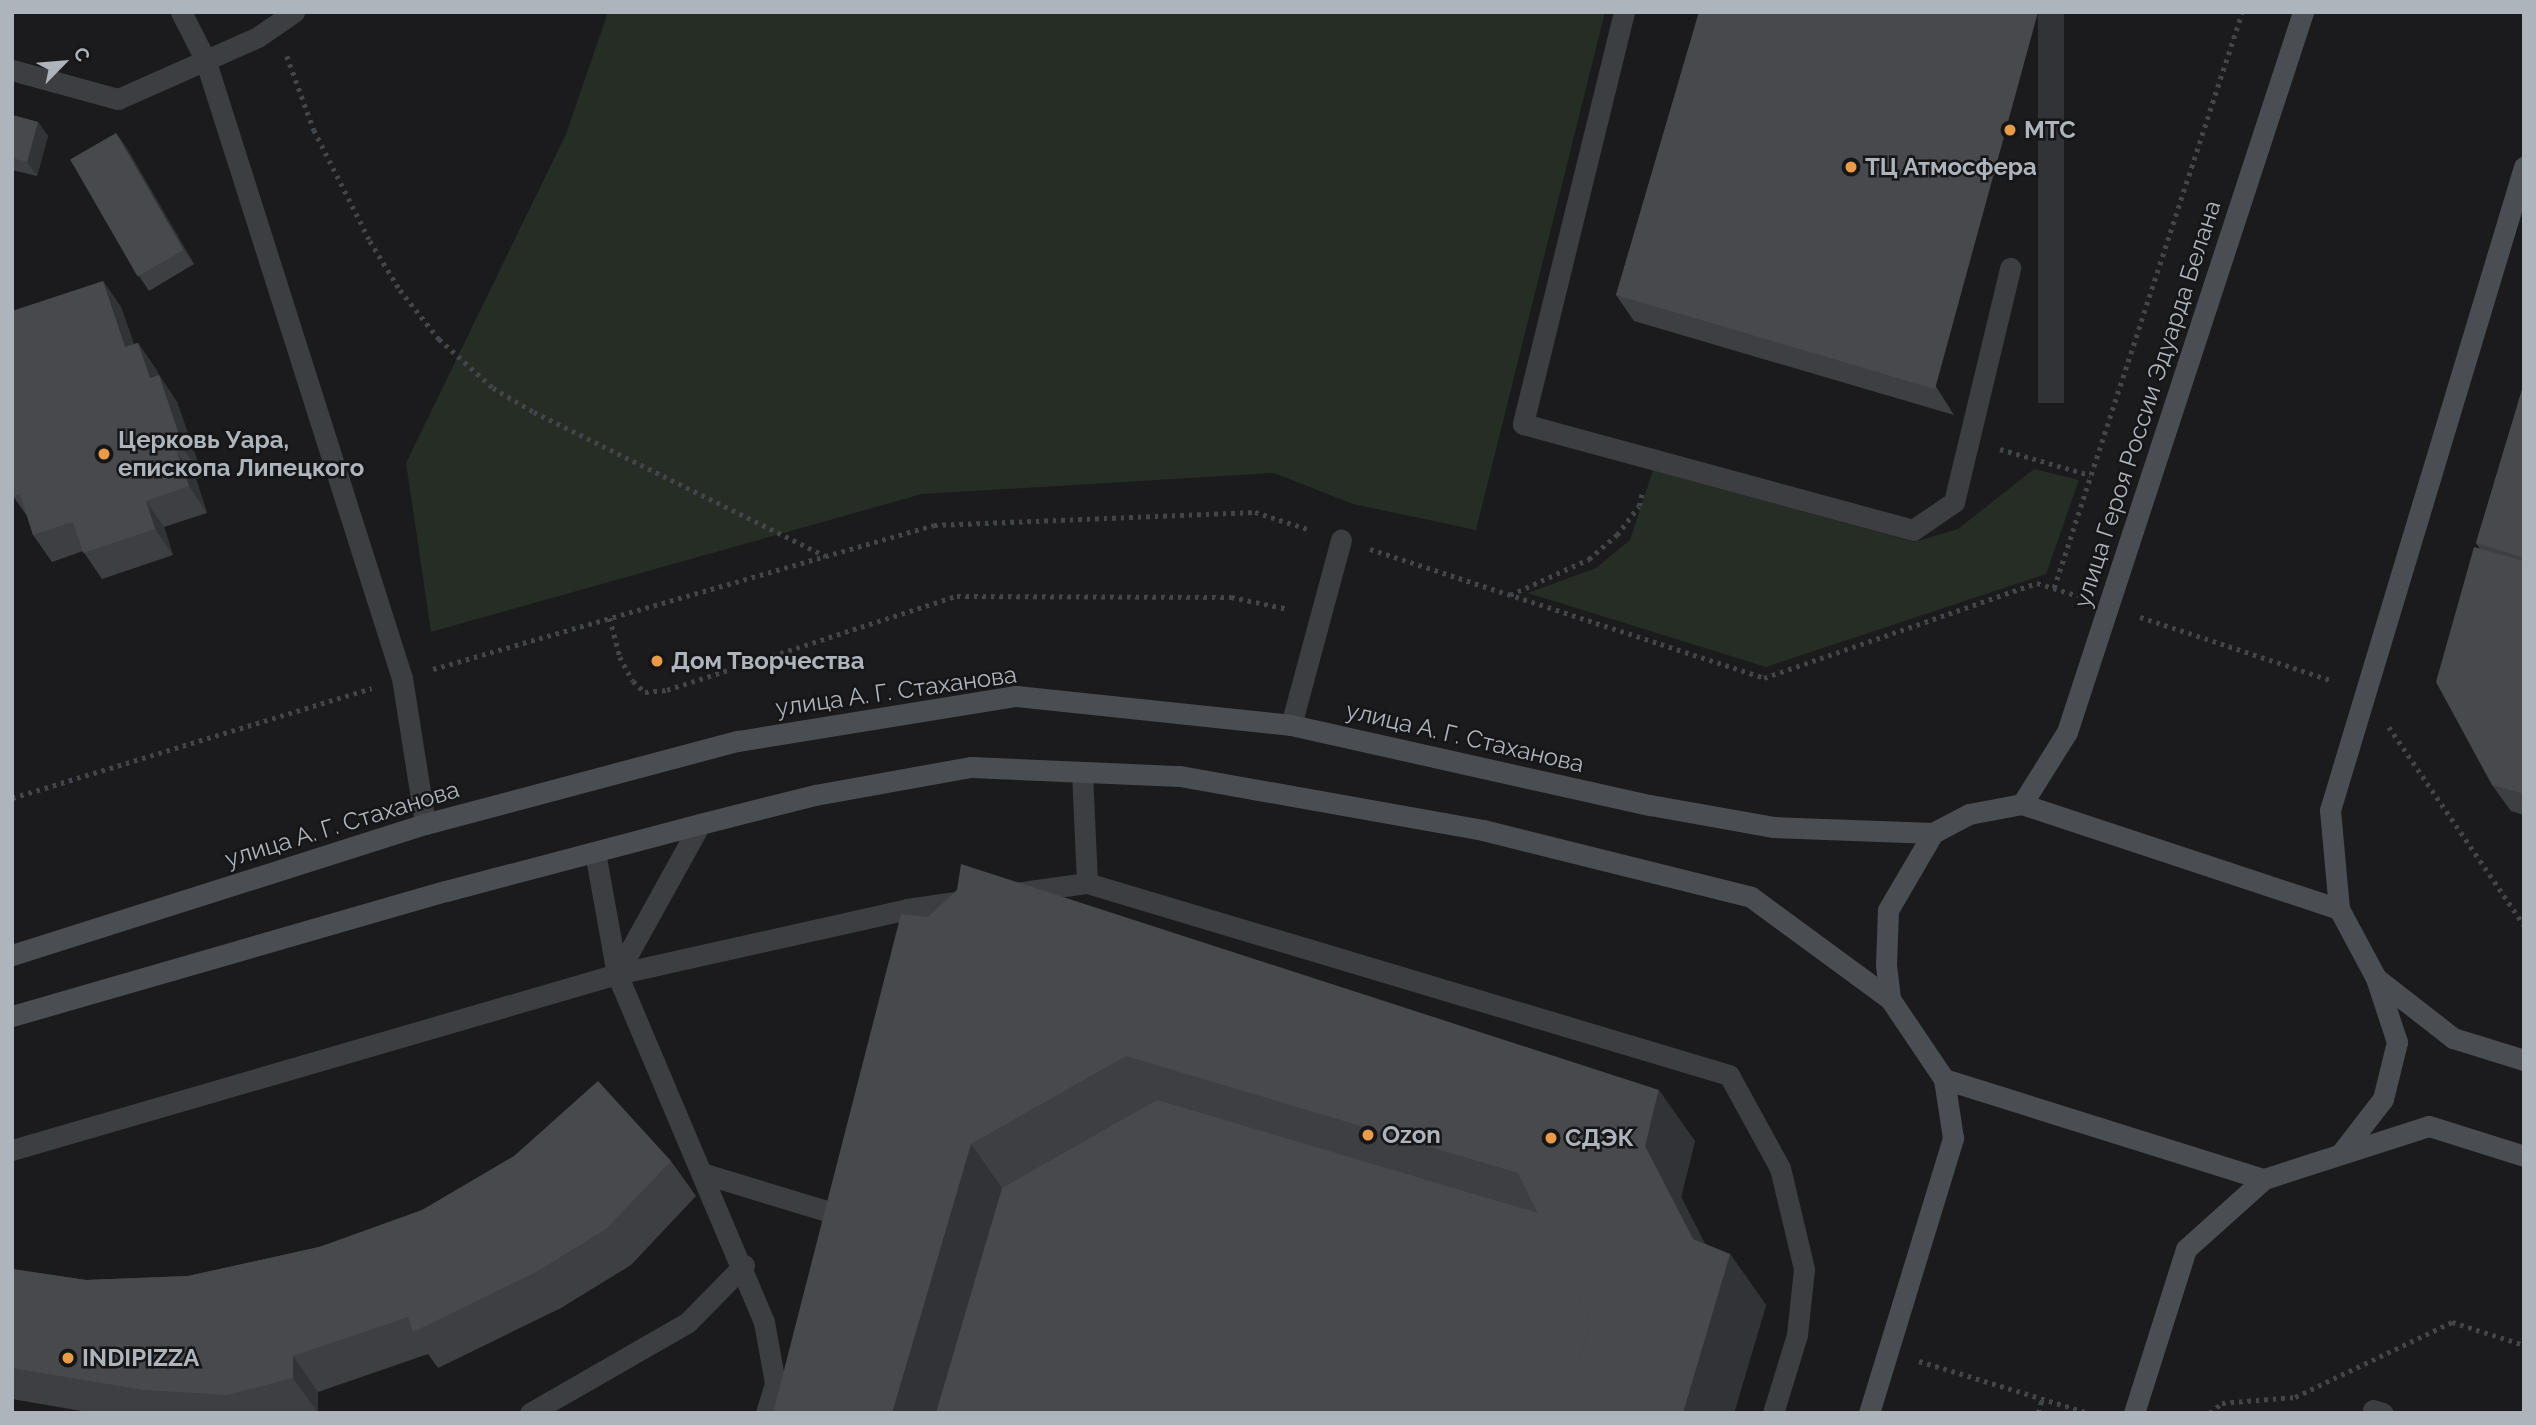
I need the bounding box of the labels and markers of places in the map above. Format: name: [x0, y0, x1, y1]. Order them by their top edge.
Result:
place label: МТС: [2024, 116, 2076, 144]
marker: МТС: [2002, 122, 2018, 138]
place label: ТЦ Атмосфера: [1865, 153, 2038, 181]
marker: ТЦ Атмосфера: [1843, 159, 1859, 175]
place label: Церковь Уара, епископа Липецкого: [118, 426, 364, 482]
marker: Церковь Уара, епископа Липецкого: [96, 446, 112, 462]
place label: Дом Творчества: [671, 647, 865, 675]
marker: Дом Творчества: [649, 653, 665, 669]
place label: Ozon: [1382, 1121, 1441, 1149]
place label: СДЭК: [1565, 1124, 1634, 1152]
marker: Ozon: [1360, 1127, 1376, 1143]
marker: СДЭК: [1543, 1130, 1559, 1146]
place label: INDIPIZZA: [82, 1344, 199, 1372]
marker: INDIPIZZA: [60, 1350, 76, 1366]

